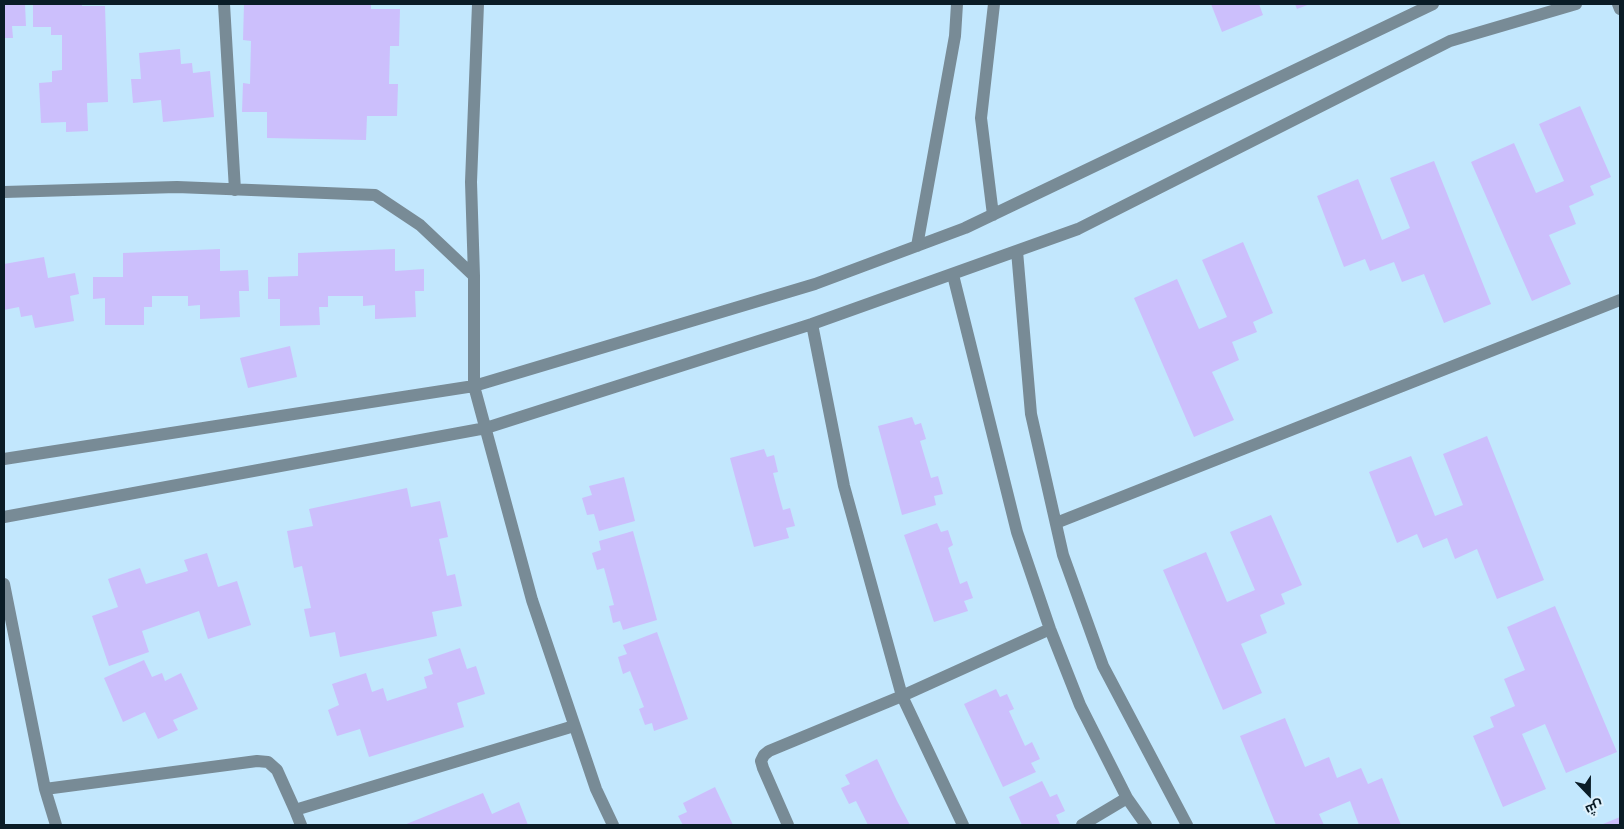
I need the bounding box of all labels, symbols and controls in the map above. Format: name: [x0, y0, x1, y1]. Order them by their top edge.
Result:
north arrow: [1564, 769, 1614, 819]
text: ش: [1583, 797, 1606, 820]

